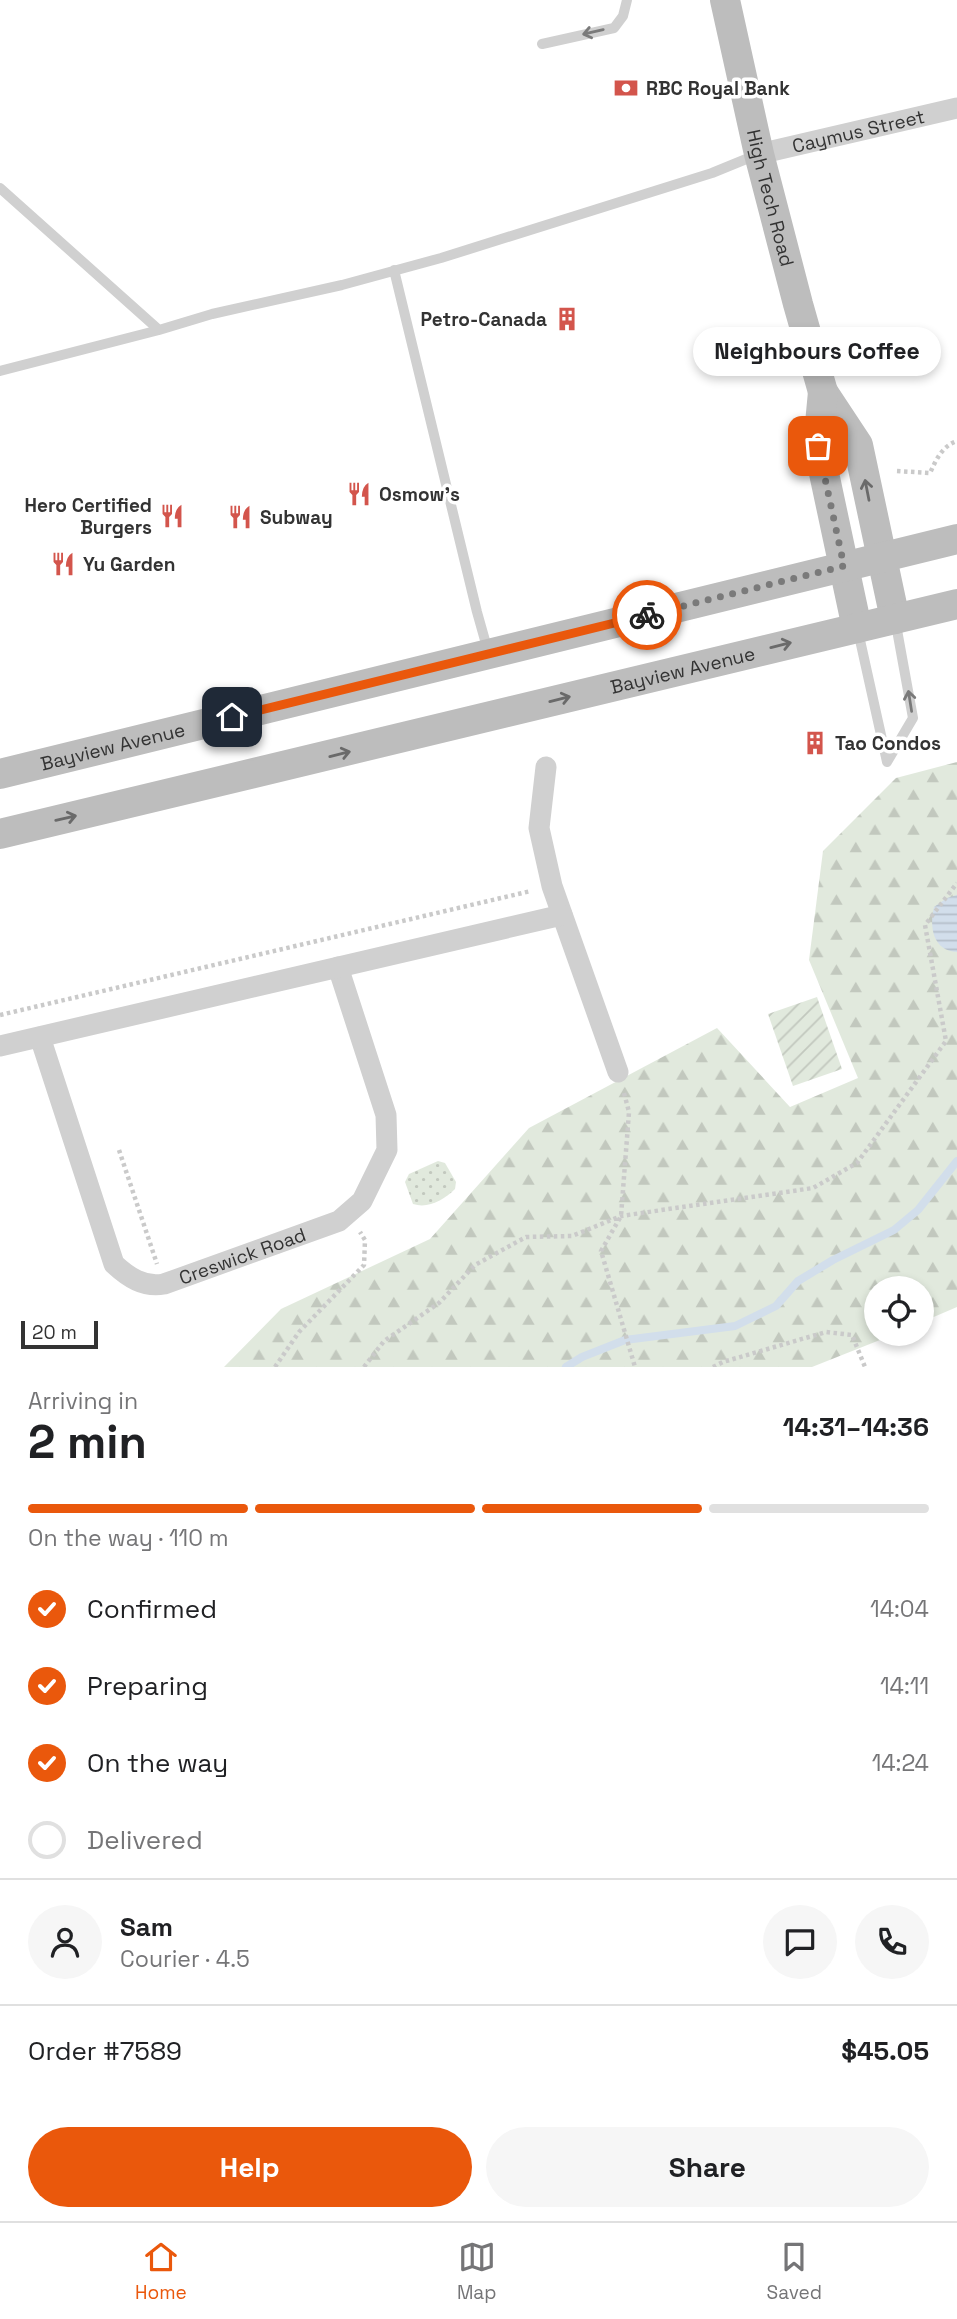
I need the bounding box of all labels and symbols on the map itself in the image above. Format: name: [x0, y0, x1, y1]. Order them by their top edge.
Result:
one-way arrow: [583, 27, 605, 40]
bank icon: RBC Royal Bank: [612, 74, 640, 102]
place label: RBC Royal Bank: [646, 76, 790, 101]
street label: Caymus Street: [790, 104, 927, 159]
street label: High Tech Road: [741, 127, 800, 269]
building icon: Petro-Canada: [553, 305, 581, 333]
place label: Petro-Canada: [421, 307, 547, 332]
callout: Neighbours Coffee: [694, 327, 942, 376]
pin: [788, 416, 848, 476]
one-way arrow: [860, 479, 873, 502]
restaurant icon: Osmow's: [345, 480, 373, 508]
place label: Osmow's: [379, 482, 460, 507]
place label: Hero Certified Burgers: [25, 493, 152, 540]
restaurant icon: Hero Certified Burgers: [158, 502, 186, 530]
restaurant icon: Subway: [226, 503, 254, 531]
place label: Subway: [260, 505, 333, 530]
restaurant icon: Yu Garden: [49, 550, 77, 578]
place label: Yu Garden: [83, 552, 175, 577]
courier: [612, 580, 682, 650]
one-way arrow: [770, 638, 792, 651]
street label: Bayview Avenue: [608, 641, 757, 700]
pin: [202, 687, 262, 747]
one-way arrow: [904, 690, 917, 713]
one-way arrow: [549, 692, 571, 705]
street label: Bayview Avenue: [38, 717, 188, 777]
building icon: Tao Condos: [801, 729, 829, 757]
place label: Tao Condos: [835, 731, 941, 756]
one-way arrow: [328, 746, 350, 759]
one-way arrow: [55, 811, 77, 824]
street label: Creswick Road: [176, 1222, 309, 1291]
scale bar: [21, 1318, 98, 1350]

